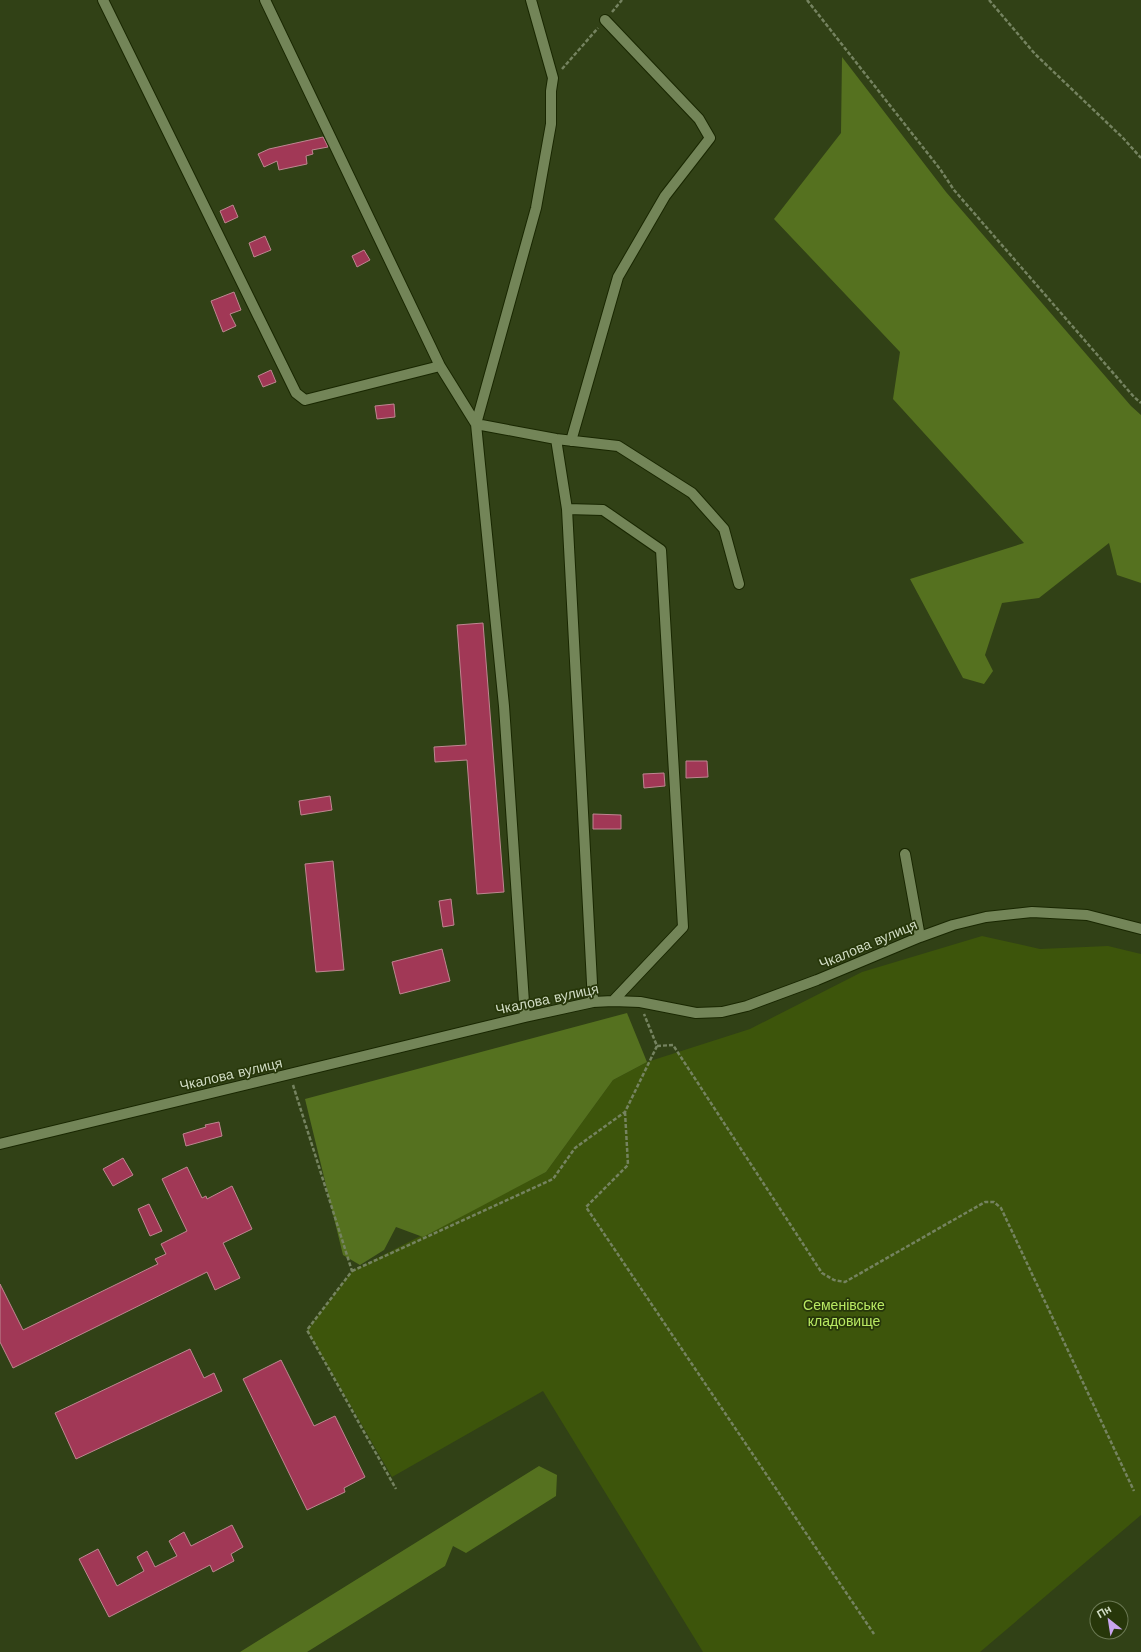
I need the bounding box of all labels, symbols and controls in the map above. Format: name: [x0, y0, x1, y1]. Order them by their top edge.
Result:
street label: Чкалова вулиця: [817, 916, 919, 972]
street label: Чкалова вулиця: [494, 980, 600, 1018]
street label: Чкалова вулиця: [178, 1054, 284, 1094]
park label: Семенівське кладовище: [803, 1297, 885, 1329]
north arrow: [1089, 1600, 1129, 1640]
text: Пн: [1095, 1603, 1114, 1621]

